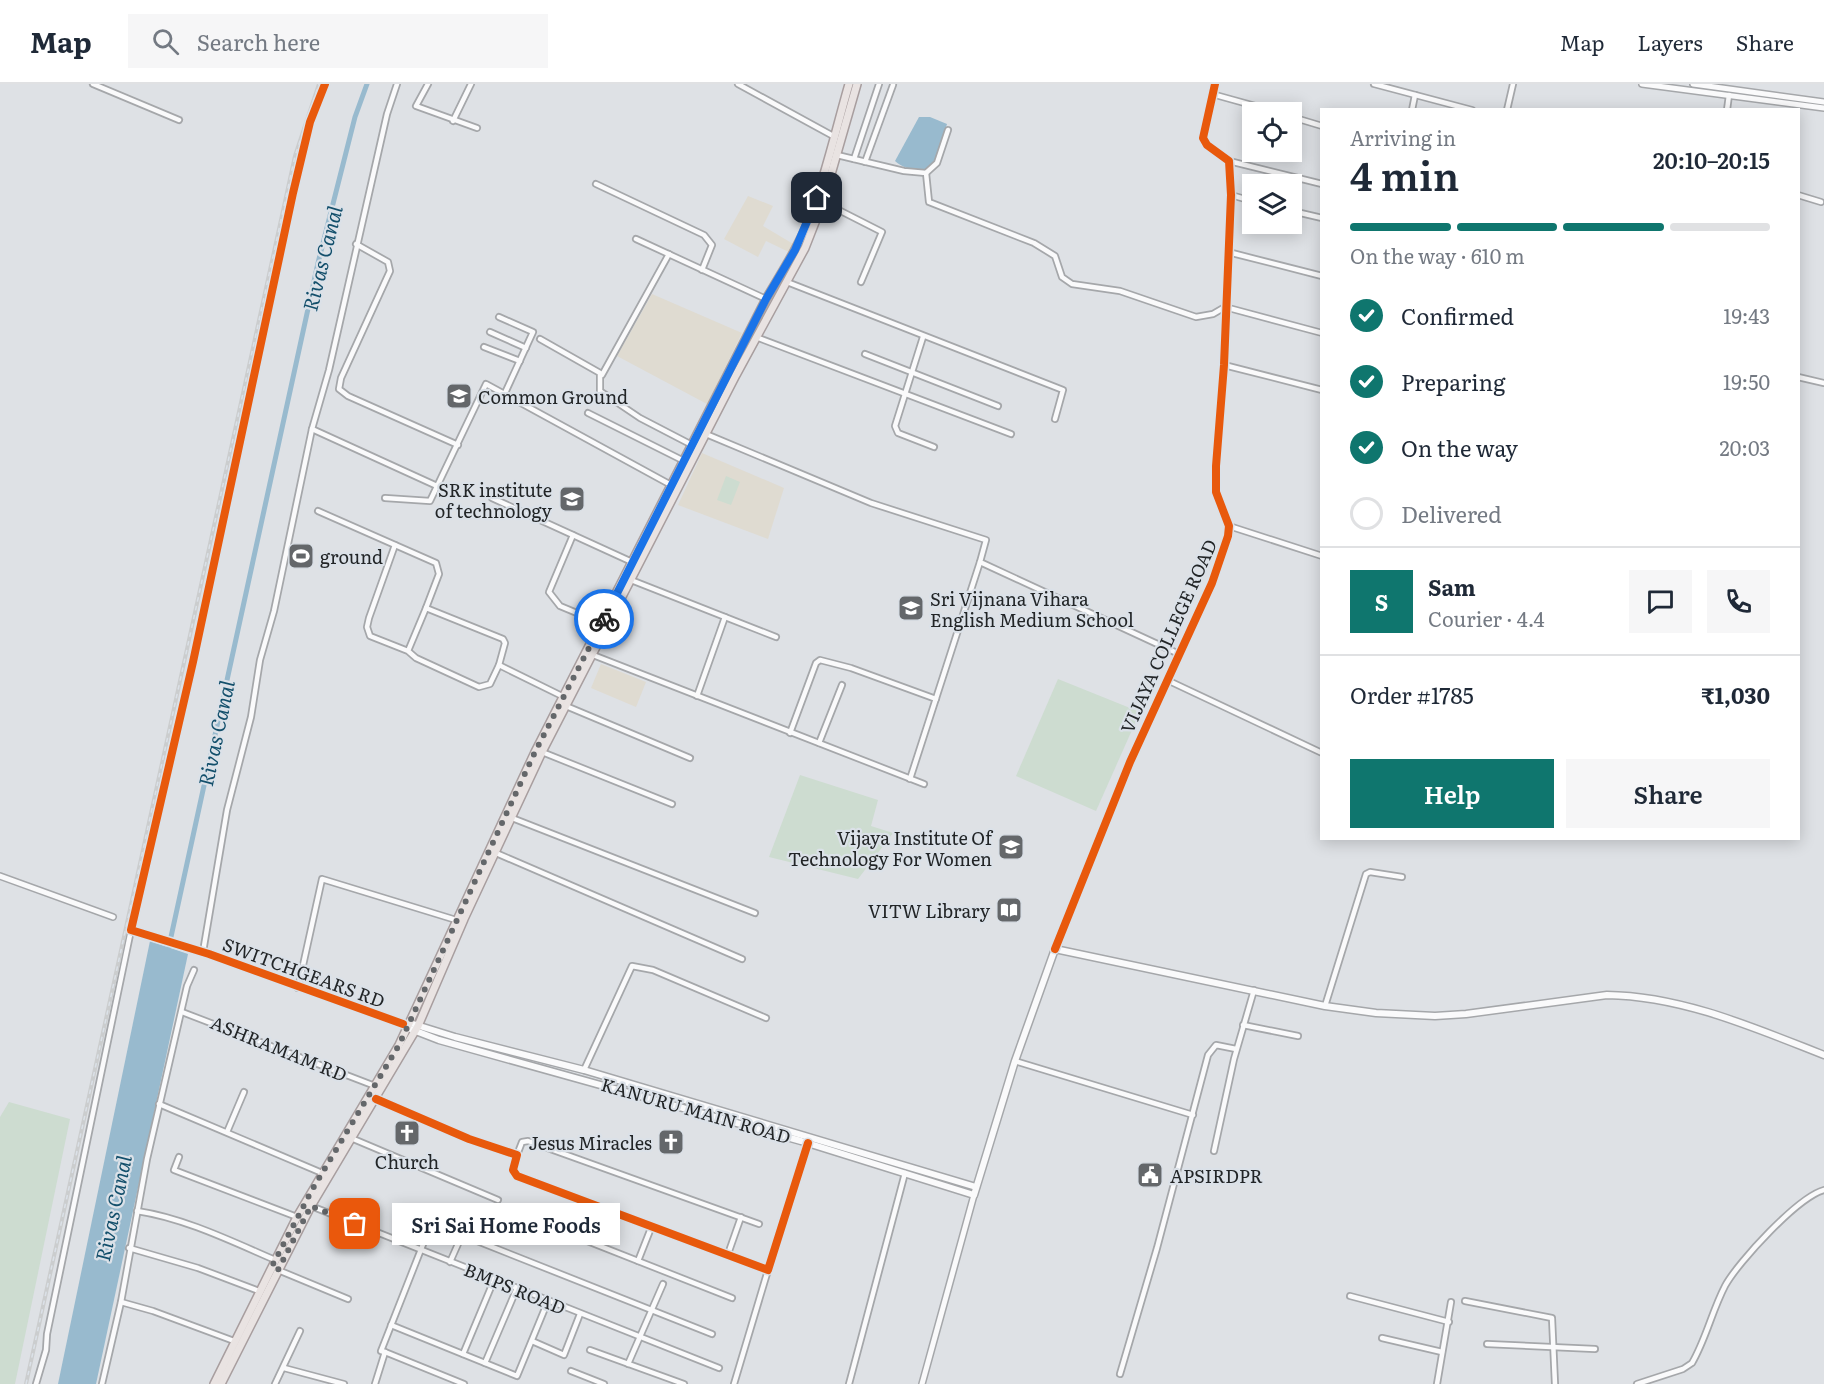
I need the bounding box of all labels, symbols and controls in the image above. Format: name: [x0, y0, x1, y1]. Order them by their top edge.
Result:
search box: [128, 14, 548, 68]
text: Map: [30, 20, 92, 62]
icon: search: [149, 25, 182, 58]
text: Search here: [197, 25, 320, 58]
text: Map: [1560, 26, 1605, 57]
text: Layers: [1638, 26, 1703, 57]
text: Share: [1736, 26, 1794, 57]
map controls: [1242, 102, 1302, 234]
button: locate: [1242, 102, 1302, 162]
text: Arriving in: [1350, 122, 1456, 152]
text: 20:10–20:15: [1653, 143, 1770, 176]
text: 4 min: [1350, 145, 1459, 203]
pin: [791, 172, 842, 223]
button: layers: [1242, 174, 1302, 234]
icon: home: [800, 181, 833, 214]
water label: Rivas Canal: [293, 202, 349, 314]
text: On the way · 610 m: [1350, 240, 1525, 270]
icon: check: [1350, 299, 1383, 332]
text: Confirmed: [1401, 299, 1514, 332]
text: 19:43: [1723, 300, 1770, 330]
icon: check: [1350, 365, 1383, 398]
text: Preparing: [1401, 365, 1505, 398]
text: 19:50: [1723, 366, 1770, 396]
school or university icon: Common Ground: [444, 381, 474, 411]
place label: Common Ground: [478, 383, 628, 410]
icon: check: [1350, 431, 1383, 464]
text: On the way: [1401, 431, 1518, 464]
text: 20:03: [1720, 432, 1770, 462]
place label: SRK institute of technology: [435, 476, 553, 524]
school or university icon: SRK institute of technology: [557, 484, 587, 514]
text: Delivered: [1401, 497, 1502, 530]
street label: VIJAYA COLLEGE ROAD: [1113, 535, 1223, 737]
sports icon: ground: [286, 541, 316, 571]
place label: ground: [320, 543, 383, 570]
text: Sam: [1428, 570, 1476, 603]
button: chat: [1629, 570, 1692, 633]
button: phone: [1707, 570, 1770, 633]
place label: Sri Vijnana Vihara English Medium School: [930, 585, 1134, 633]
text: S: [1375, 585, 1388, 618]
courier: [574, 589, 634, 649]
school or university icon: Sri Vijnana Vihara English Medium School: [896, 593, 926, 623]
icon: bike: [588, 603, 621, 636]
text: Courier · 4.4: [1428, 603, 1545, 633]
water label: Rivas Canal: [189, 677, 241, 789]
text: Order #1785: [1350, 678, 1474, 711]
text: ₹1,030: [1701, 678, 1770, 711]
button: Help: [1350, 759, 1554, 828]
button: Share: [1566, 759, 1770, 828]
place label: Vijaya Institute Of Technology For Women: [788, 824, 994, 872]
school or university icon: Vijaya Institute Of Technology For Women: [996, 832, 1026, 862]
library icon: VITW Library: [994, 895, 1024, 925]
place label: VITW Library: [868, 897, 991, 924]
street label: SWITCHGEARS RD: [219, 930, 389, 1014]
street label: ASHRAMAM RD: [207, 1008, 351, 1088]
street label: KANURU MAIN ROAD: [598, 1070, 794, 1150]
church icon: Church: [392, 1118, 422, 1148]
church icon: Jesus Miracles: [656, 1127, 686, 1157]
place label: Jesus Miracles: [529, 1129, 652, 1156]
place label: Church: [375, 1148, 439, 1175]
water label: Rivas Canal: [86, 1152, 138, 1264]
public building icon: APSIRDPR: [1135, 1160, 1165, 1190]
place label: APSIRDPR: [1170, 1162, 1263, 1189]
pin: [329, 1198, 380, 1249]
callout: Sri Sai Home Foods: [391, 1203, 619, 1245]
icon: bag: [338, 1207, 371, 1240]
text: Sri Sai Home Foods: [411, 1209, 601, 1239]
street label: BMPS ROAD: [460, 1255, 570, 1321]

